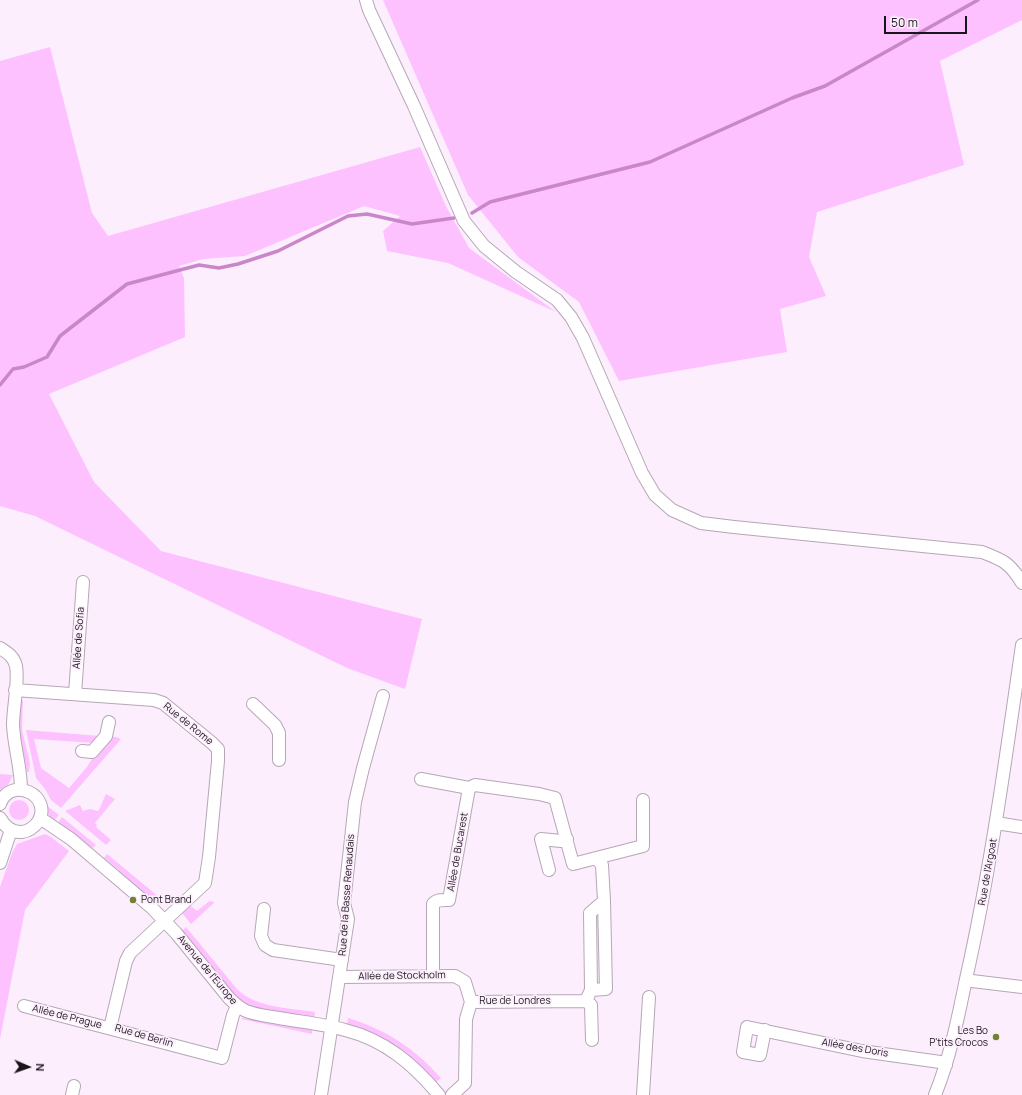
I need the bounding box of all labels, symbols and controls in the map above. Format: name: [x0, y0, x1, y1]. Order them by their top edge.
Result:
scale bar: [886, 8, 969, 34]
text: 50 m: [891, 14, 918, 31]
street label: Allée de Sofia: [71, 607, 87, 669]
street label: Rue de Rome: [161, 700, 215, 748]
street label: Allée de Bucarest: [445, 811, 471, 893]
street label: Rue de la Basse Renaudais: [337, 834, 357, 956]
street label: Rue de l'Argoat: [976, 837, 1000, 907]
place label: Pont Brand: [141, 894, 192, 906]
marker: Pont Brand: [128, 895, 138, 905]
street label: Avenue de l'Europe: [174, 933, 240, 1007]
street label: Allée de Stockholm: [358, 969, 446, 983]
street label: Rue de Londres: [479, 995, 551, 1007]
street label: Allée de Prague: [31, 1003, 103, 1031]
street label: Rue de Berlin: [113, 1022, 175, 1050]
place label: Les Bo P'tits Crocos: [929, 1025, 988, 1048]
marker: Les Bo P'tits Crocos: [991, 1032, 1001, 1042]
street label: Allée des Doris: [821, 1036, 889, 1060]
north arrow: [8, 1047, 48, 1087]
text: N: [33, 1063, 48, 1072]

